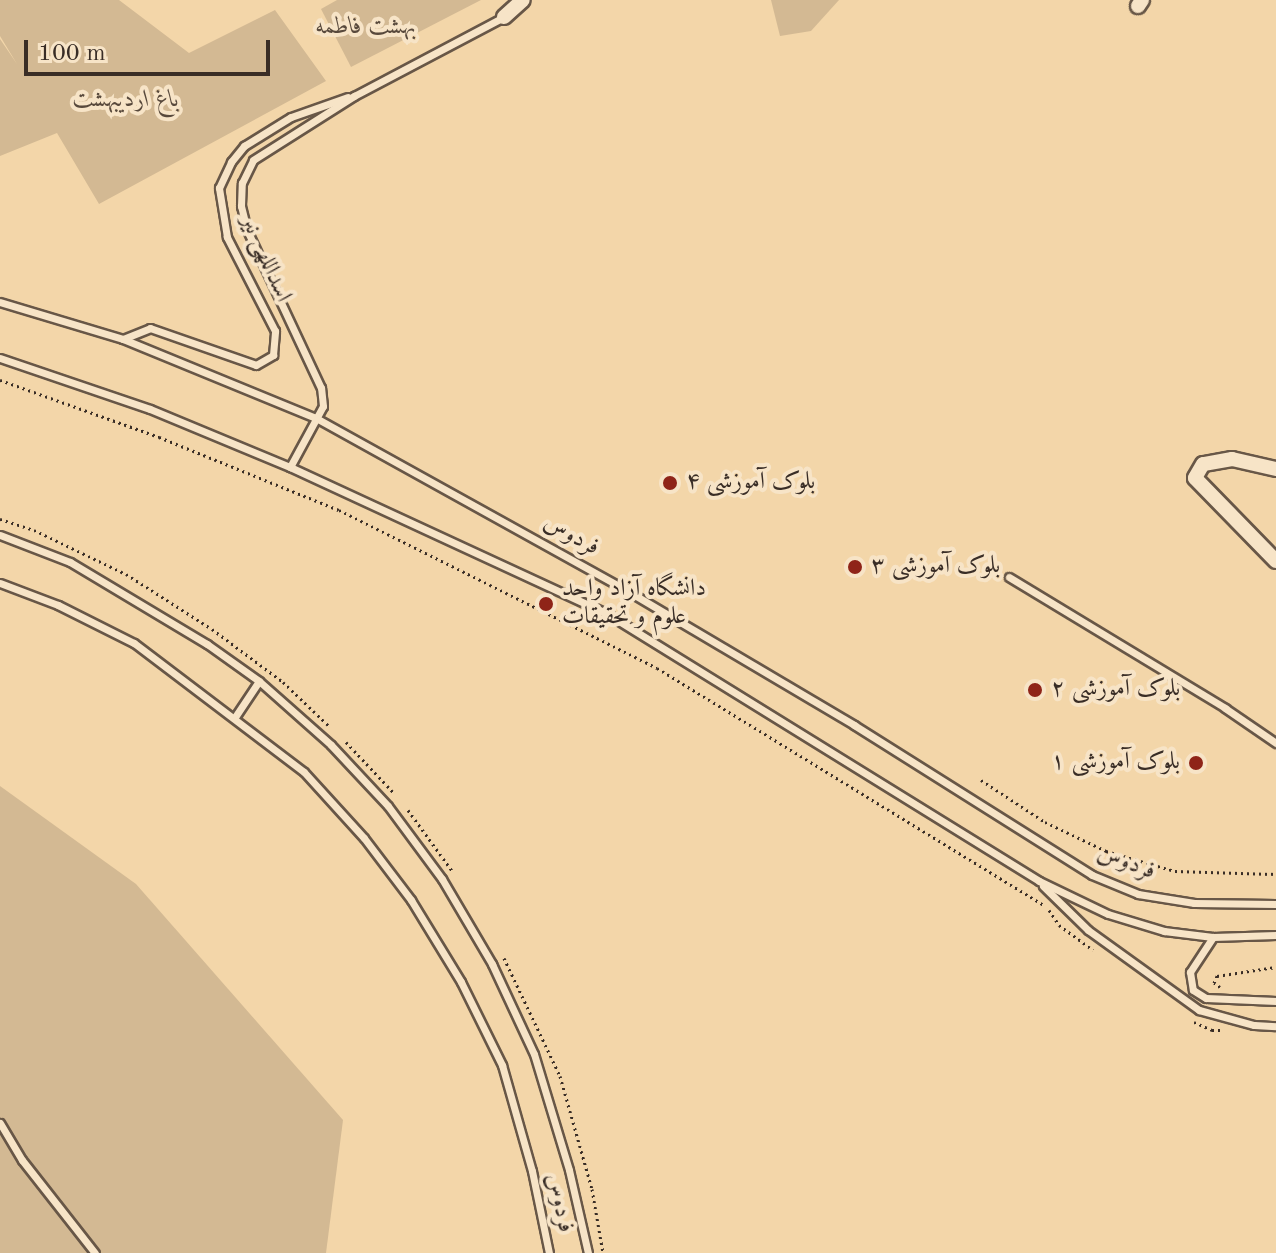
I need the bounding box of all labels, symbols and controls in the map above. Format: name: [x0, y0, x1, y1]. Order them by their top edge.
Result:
park label: بهشت فاطمه: [316, 14, 416, 42]
scale bar: [28, 24, 274, 74]
text: 100 m: [38, 42, 106, 66]
park label: باغ اردیبهشت: [73, 87, 179, 115]
street label: اسداللهی نیر: [233, 211, 297, 307]
place label: بلوک آموزشی ۴: [686, 469, 815, 497]
marker: بلوک آموزشی ۴: [661, 474, 679, 492]
street label: فردوس: [538, 509, 604, 563]
place label: بلوک آموزشی ۳: [871, 553, 1000, 581]
marker: بلوک آموزشی ۳: [846, 558, 864, 576]
place label: دانشگاه آزاد واحد علوم و تحقیقات: [562, 576, 706, 632]
marker: دانشگاه آزاد واحد علوم و تحقیقات: [537, 595, 555, 613]
place label: بلوک آموزشی ۲: [1051, 676, 1180, 704]
marker: بلوک آموزشی ۲: [1026, 681, 1044, 699]
place label: بلوک آموزشی ۱: [1051, 749, 1180, 777]
marker: بلوک آموزشی ۱: [1187, 754, 1205, 772]
street label: فردوس: [1093, 839, 1159, 887]
street label: فردوس: [539, 1171, 579, 1235]

